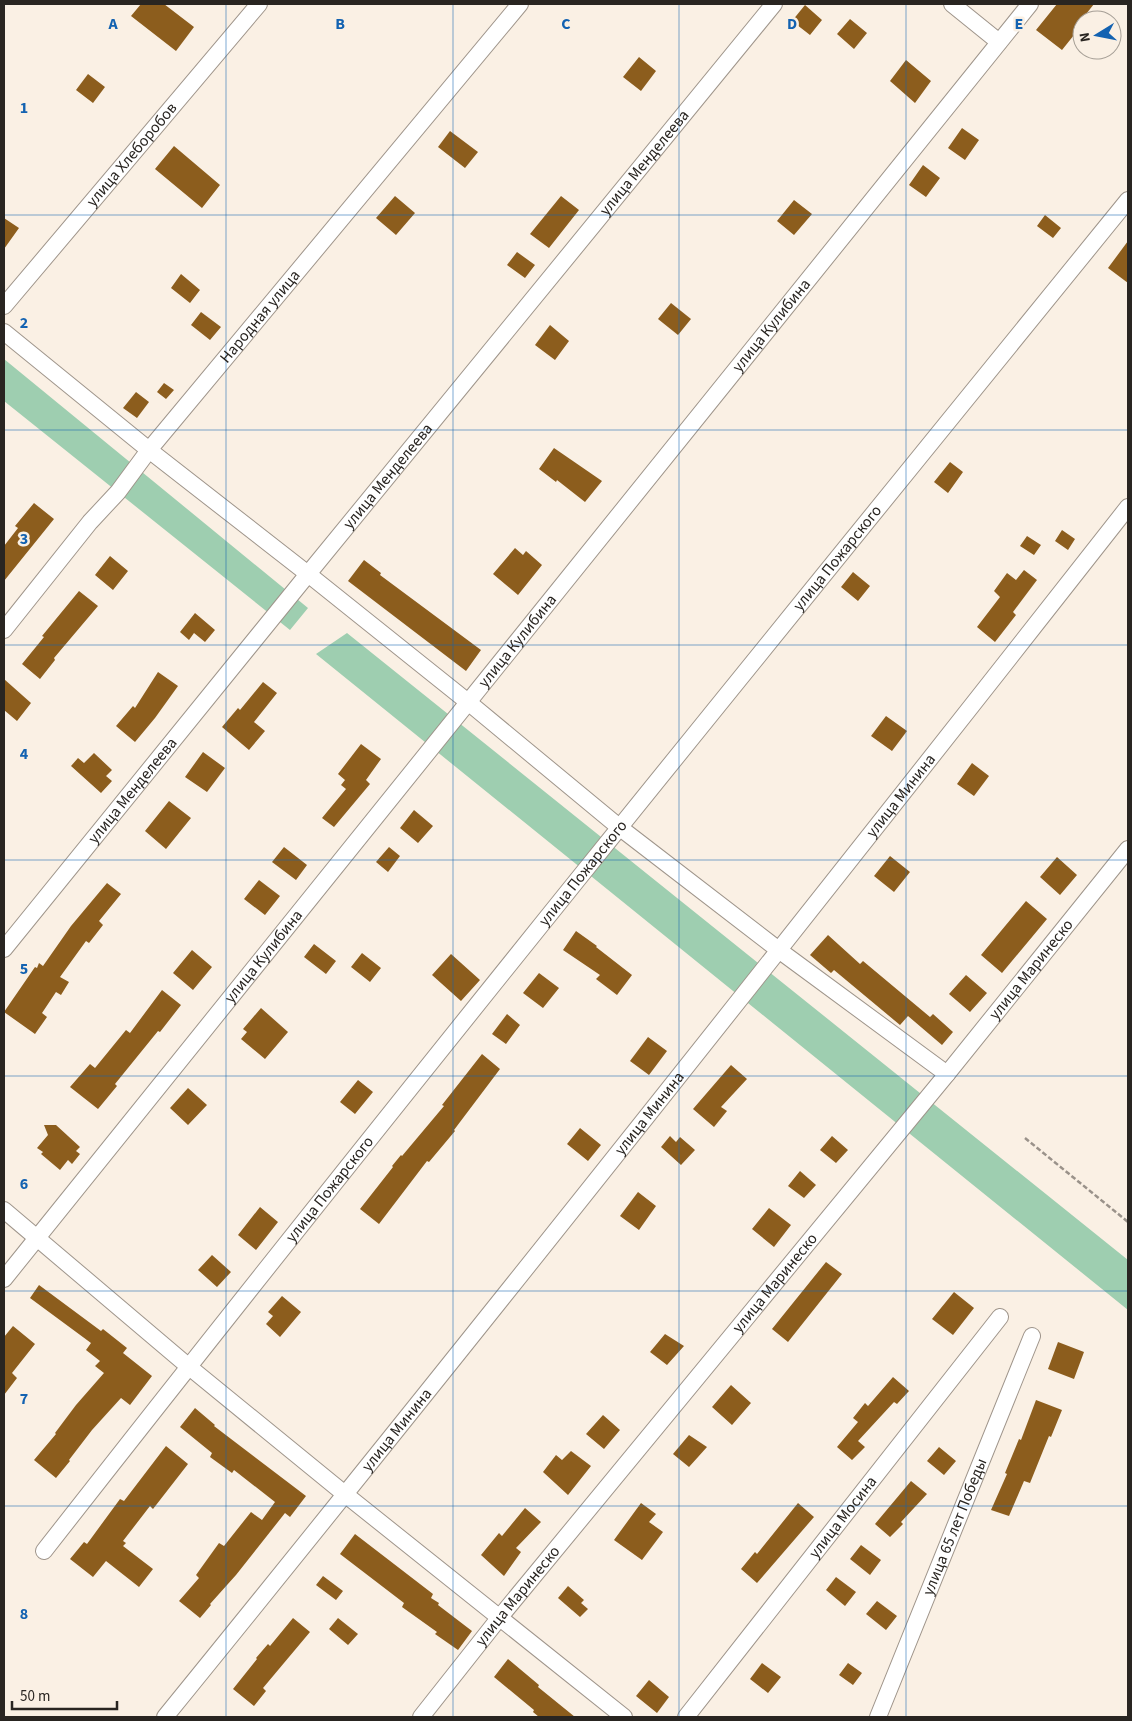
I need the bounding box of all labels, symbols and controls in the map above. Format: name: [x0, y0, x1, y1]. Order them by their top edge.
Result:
north arrow: [1072, 10, 1122, 60]
text: A: [107, 13, 118, 35]
text: B: [335, 13, 345, 35]
text: C: [561, 13, 571, 35]
text: D: [787, 13, 797, 35]
text: E: [1015, 13, 1023, 35]
text: N: [1075, 31, 1096, 43]
text: 1: [20, 97, 28, 119]
street label: улица Хлеборобов: [81, 98, 182, 212]
street label: улица Менделеева: [594, 105, 694, 220]
street label: Народная улица: [215, 265, 305, 368]
street label: улица Кулибина: [727, 274, 816, 377]
text: 2: [20, 312, 28, 334]
street label: улица Менделеева: [338, 419, 438, 534]
street label: улица Пожарского: [788, 501, 887, 616]
text: 3: [20, 528, 28, 550]
street label: улица Кулибина: [473, 590, 562, 692]
street label: улица Менделеева: [83, 733, 182, 848]
text: 4: [20, 743, 29, 765]
street label: улица Минина: [861, 749, 941, 842]
street label: улица Пожарского: [533, 815, 632, 931]
street label: улица Кулибина: [219, 905, 308, 1008]
street label: улица Маринеско: [984, 914, 1078, 1024]
text: 5: [20, 958, 28, 980]
street label: улица Минина: [609, 1067, 690, 1160]
street label: улица Пожарского: [281, 1131, 379, 1247]
text: 6: [20, 1173, 28, 1195]
street label: улица Маринеско: [727, 1228, 823, 1338]
street label: улица Минина: [357, 1384, 437, 1476]
text: 7: [20, 1388, 28, 1410]
street label: улица 65 лет Победы: [917, 1455, 992, 1599]
street label: улица Мосина: [804, 1472, 882, 1563]
street label: улица Маринеско: [470, 1541, 565, 1651]
text: 8: [20, 1603, 28, 1625]
scale bar: [12, 1678, 118, 1710]
text: 50 m: [20, 1686, 50, 1707]

